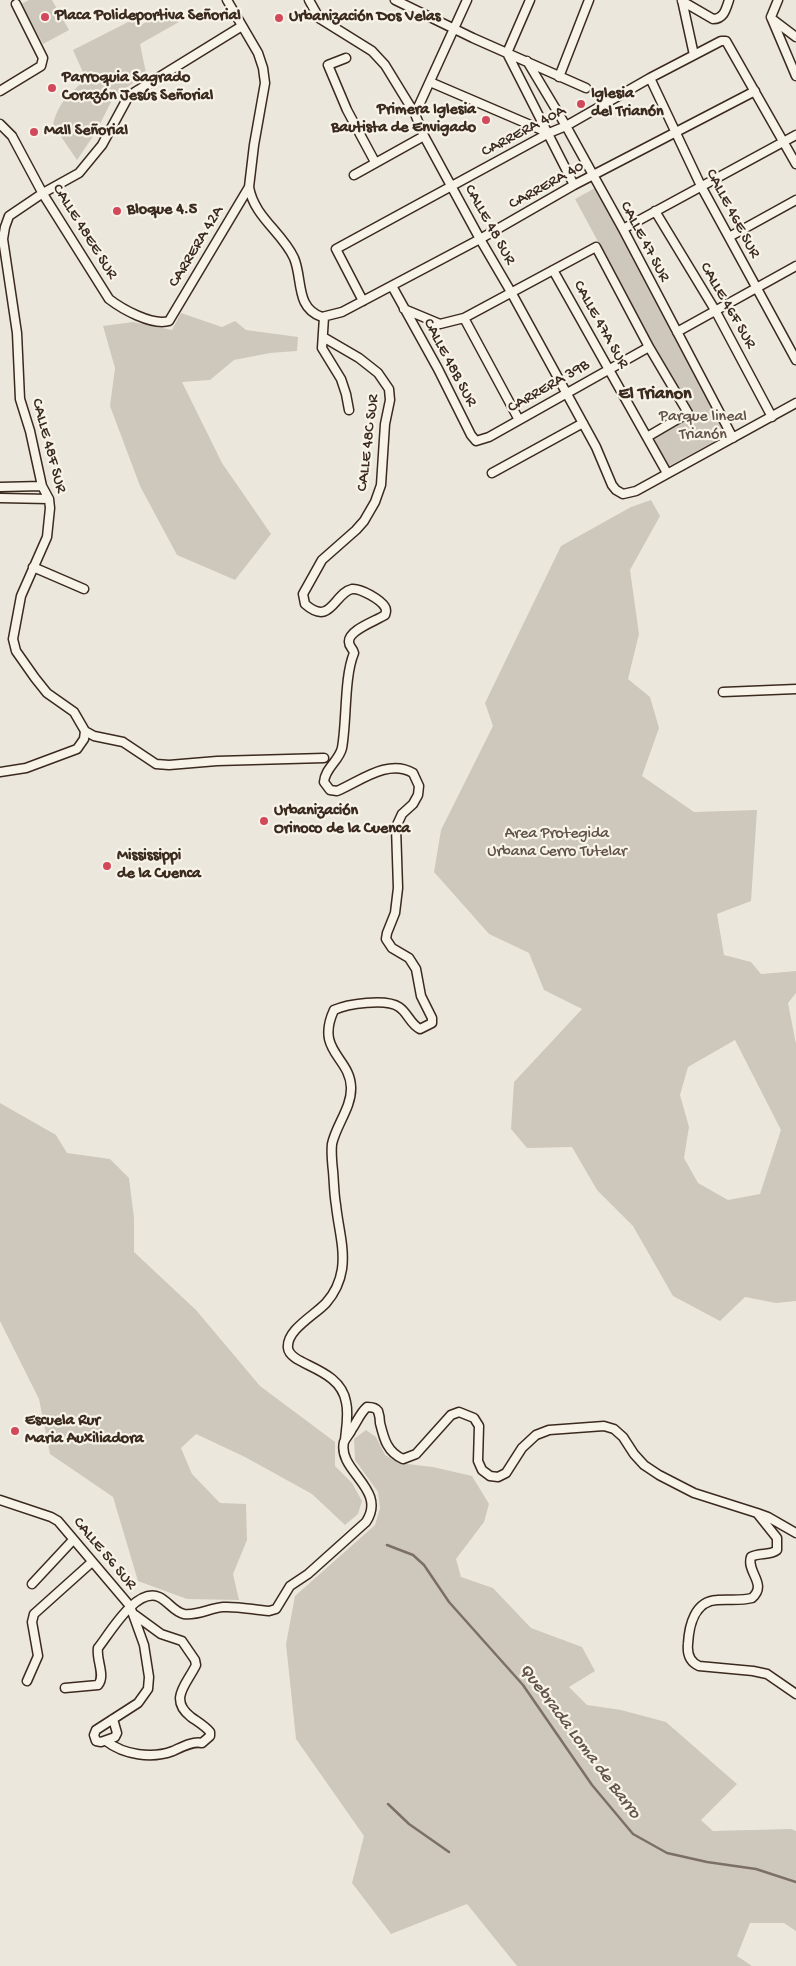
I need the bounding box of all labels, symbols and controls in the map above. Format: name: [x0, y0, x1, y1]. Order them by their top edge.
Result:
place label: Placa Polideportiva Señorial: [55, 7, 241, 27]
place label: Urbanización Dos Velas: [289, 8, 441, 28]
marker: Placa Polideportiva Señorial: [39, 11, 51, 23]
marker: Urbanización Dos Velas: [273, 12, 285, 24]
place label: Parroquia Sagrado Corazón Jesús Señorial: [62, 69, 213, 107]
marker: Parroquia Sagrado Corazón Jesús Señorial: [46, 82, 58, 94]
place label: Iglesia del Trianón: [591, 85, 664, 123]
marker: Iglesia del Trianón: [575, 98, 587, 110]
place label: Primera Iglesia Bautista de Envigado: [331, 101, 476, 139]
street label: CARRERA 40A: [479, 102, 569, 162]
marker: Primera Iglesia Bautista de Envigado: [480, 114, 492, 126]
place label: Mall Señorial: [44, 122, 128, 142]
marker: Mall Señorial: [28, 126, 40, 138]
street label: CARRERA 40: [506, 157, 588, 215]
street label: CALLE 46E SUR: [701, 166, 763, 262]
street label: CALLE 48EE SUR: [47, 181, 121, 283]
street label: CALLE 48 SUR: [459, 182, 519, 268]
street label: CALLE 47 SUR: [615, 199, 673, 285]
place label: Bloque 4.5: [127, 201, 197, 221]
street label: CARRERA 42A: [165, 203, 229, 291]
marker: Bloque 4.5: [111, 205, 123, 217]
street label: CALLE 46F SUR: [695, 260, 759, 352]
street label: CALLE 47A SUR: [568, 278, 632, 372]
street label: CALLE 48B SUR: [418, 316, 480, 410]
street label: CARRERA 39B: [505, 356, 593, 418]
district label: El Trianon: [618, 384, 692, 406]
street label: CALLE 48C SUR: [354, 393, 384, 493]
street label: CALLE 48F SUR: [26, 397, 70, 495]
park label: Parque lineal Trianón: [659, 408, 747, 446]
place label: Urbanización Orinoco de la Cuenca: [274, 802, 410, 840]
marker: Urbanización Orinoco de la Cuenca: [258, 815, 270, 827]
park label: Area Protegida Urbana Cerro Tutelar: [487, 825, 627, 863]
place label: Mississippi de la Cuenca: [117, 847, 201, 885]
marker: Mississippi de la Cuenca: [101, 860, 113, 872]
place label: Escuela Rur Maria Auxiliadora: [25, 1412, 144, 1450]
marker: Escuela Rur Maria Auxiliadora: [9, 1425, 21, 1437]
street label: CALLE 56 SUR: [68, 1514, 140, 1594]
water label: Quebrada Loma de Barro: [514, 1660, 644, 1824]

